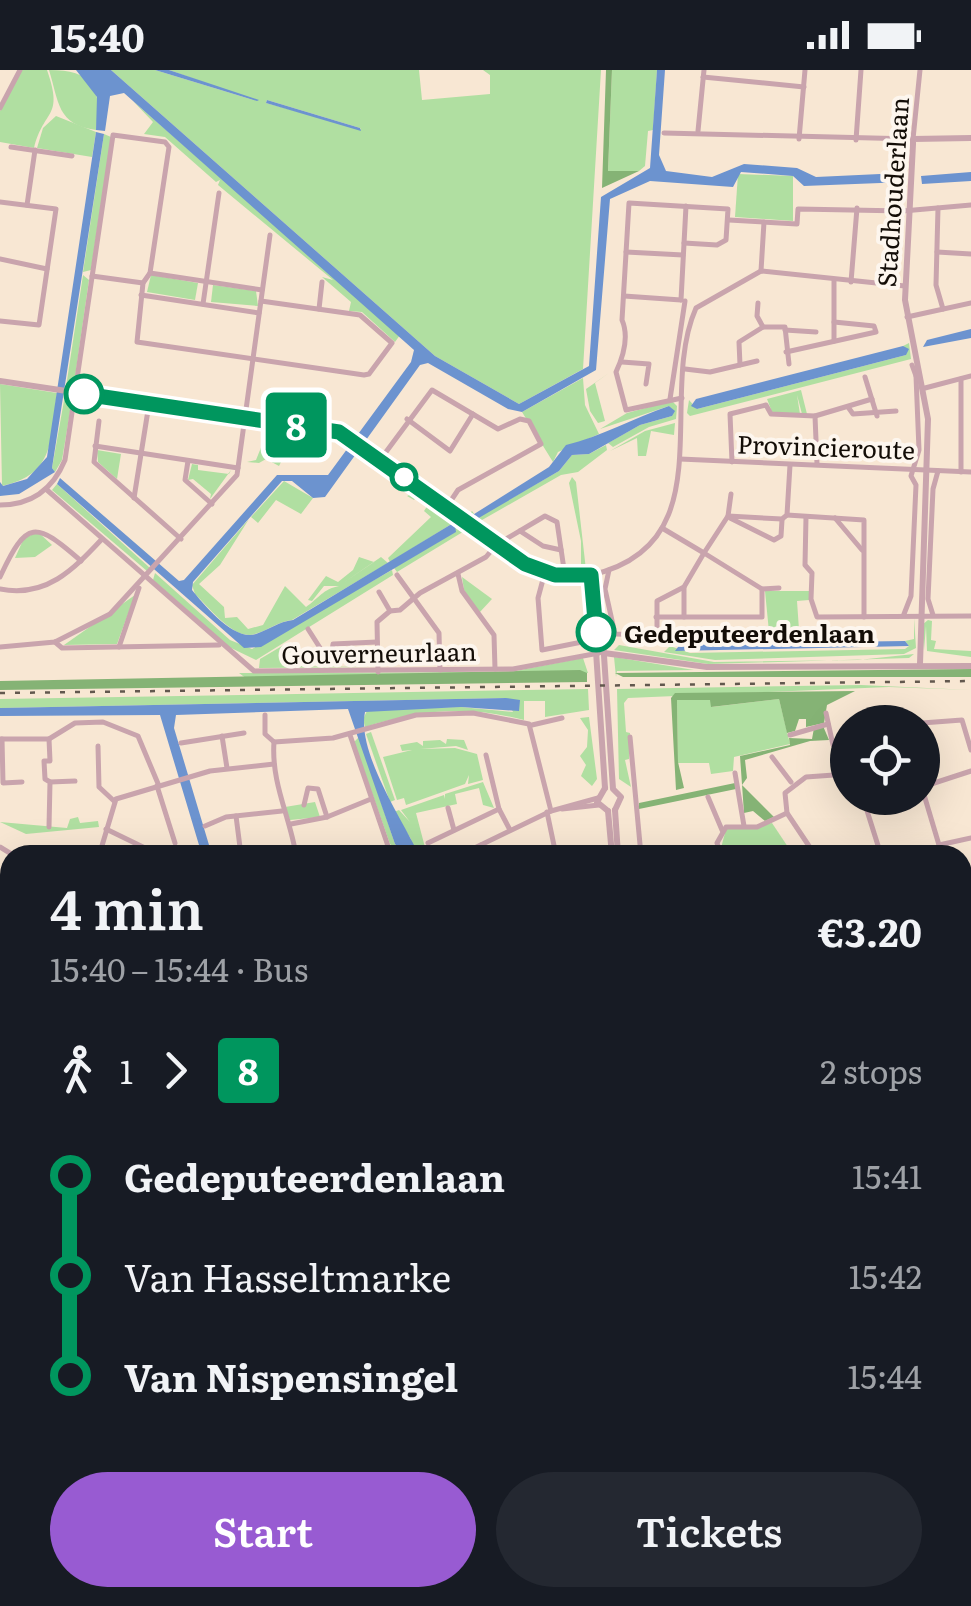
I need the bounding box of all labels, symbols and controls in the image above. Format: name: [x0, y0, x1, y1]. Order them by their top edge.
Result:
text: 15:40: [50, 7, 145, 64]
street label: Stadhouderlaan: [867, 96, 917, 288]
unlabelled marker: [65, 375, 103, 413]
line badge: 8: [264, 392, 328, 458]
text: 8: [286, 399, 306, 451]
street label: Provincieroute: [736, 424, 916, 468]
unlabelled marker: [391, 464, 417, 490]
marker: Gedeputeerdenlaan: [577, 613, 615, 651]
place label: Gedeputeerdenlaan: [624, 614, 875, 651]
street label: Gouverneurlaan: [281, 632, 477, 672]
map controls: [830, 705, 940, 815]
button: locate: [830, 705, 940, 815]
text: 4 min: [50, 865, 204, 947]
text: €3.20: [818, 902, 922, 959]
text: 15:40 – 15:44 · Bus: [50, 944, 308, 992]
icon: walk: [50, 1043, 105, 1098]
icon: forward: [148, 1043, 203, 1098]
text: 8: [238, 1044, 259, 1096]
text: 1: [120, 1046, 133, 1094]
text: 2 stops: [820, 1046, 922, 1094]
text: Gedeputeerdenlaan: [124, 1147, 505, 1204]
text: 15:41: [852, 1151, 922, 1199]
text: Van Hasseltmarke: [124, 1247, 451, 1304]
text: 15:42: [849, 1251, 922, 1299]
text: Van Nispensingel: [124, 1347, 458, 1404]
text: 15:44: [847, 1351, 922, 1399]
button: Start: [50, 1472, 476, 1587]
button: Tickets: [496, 1472, 922, 1587]

